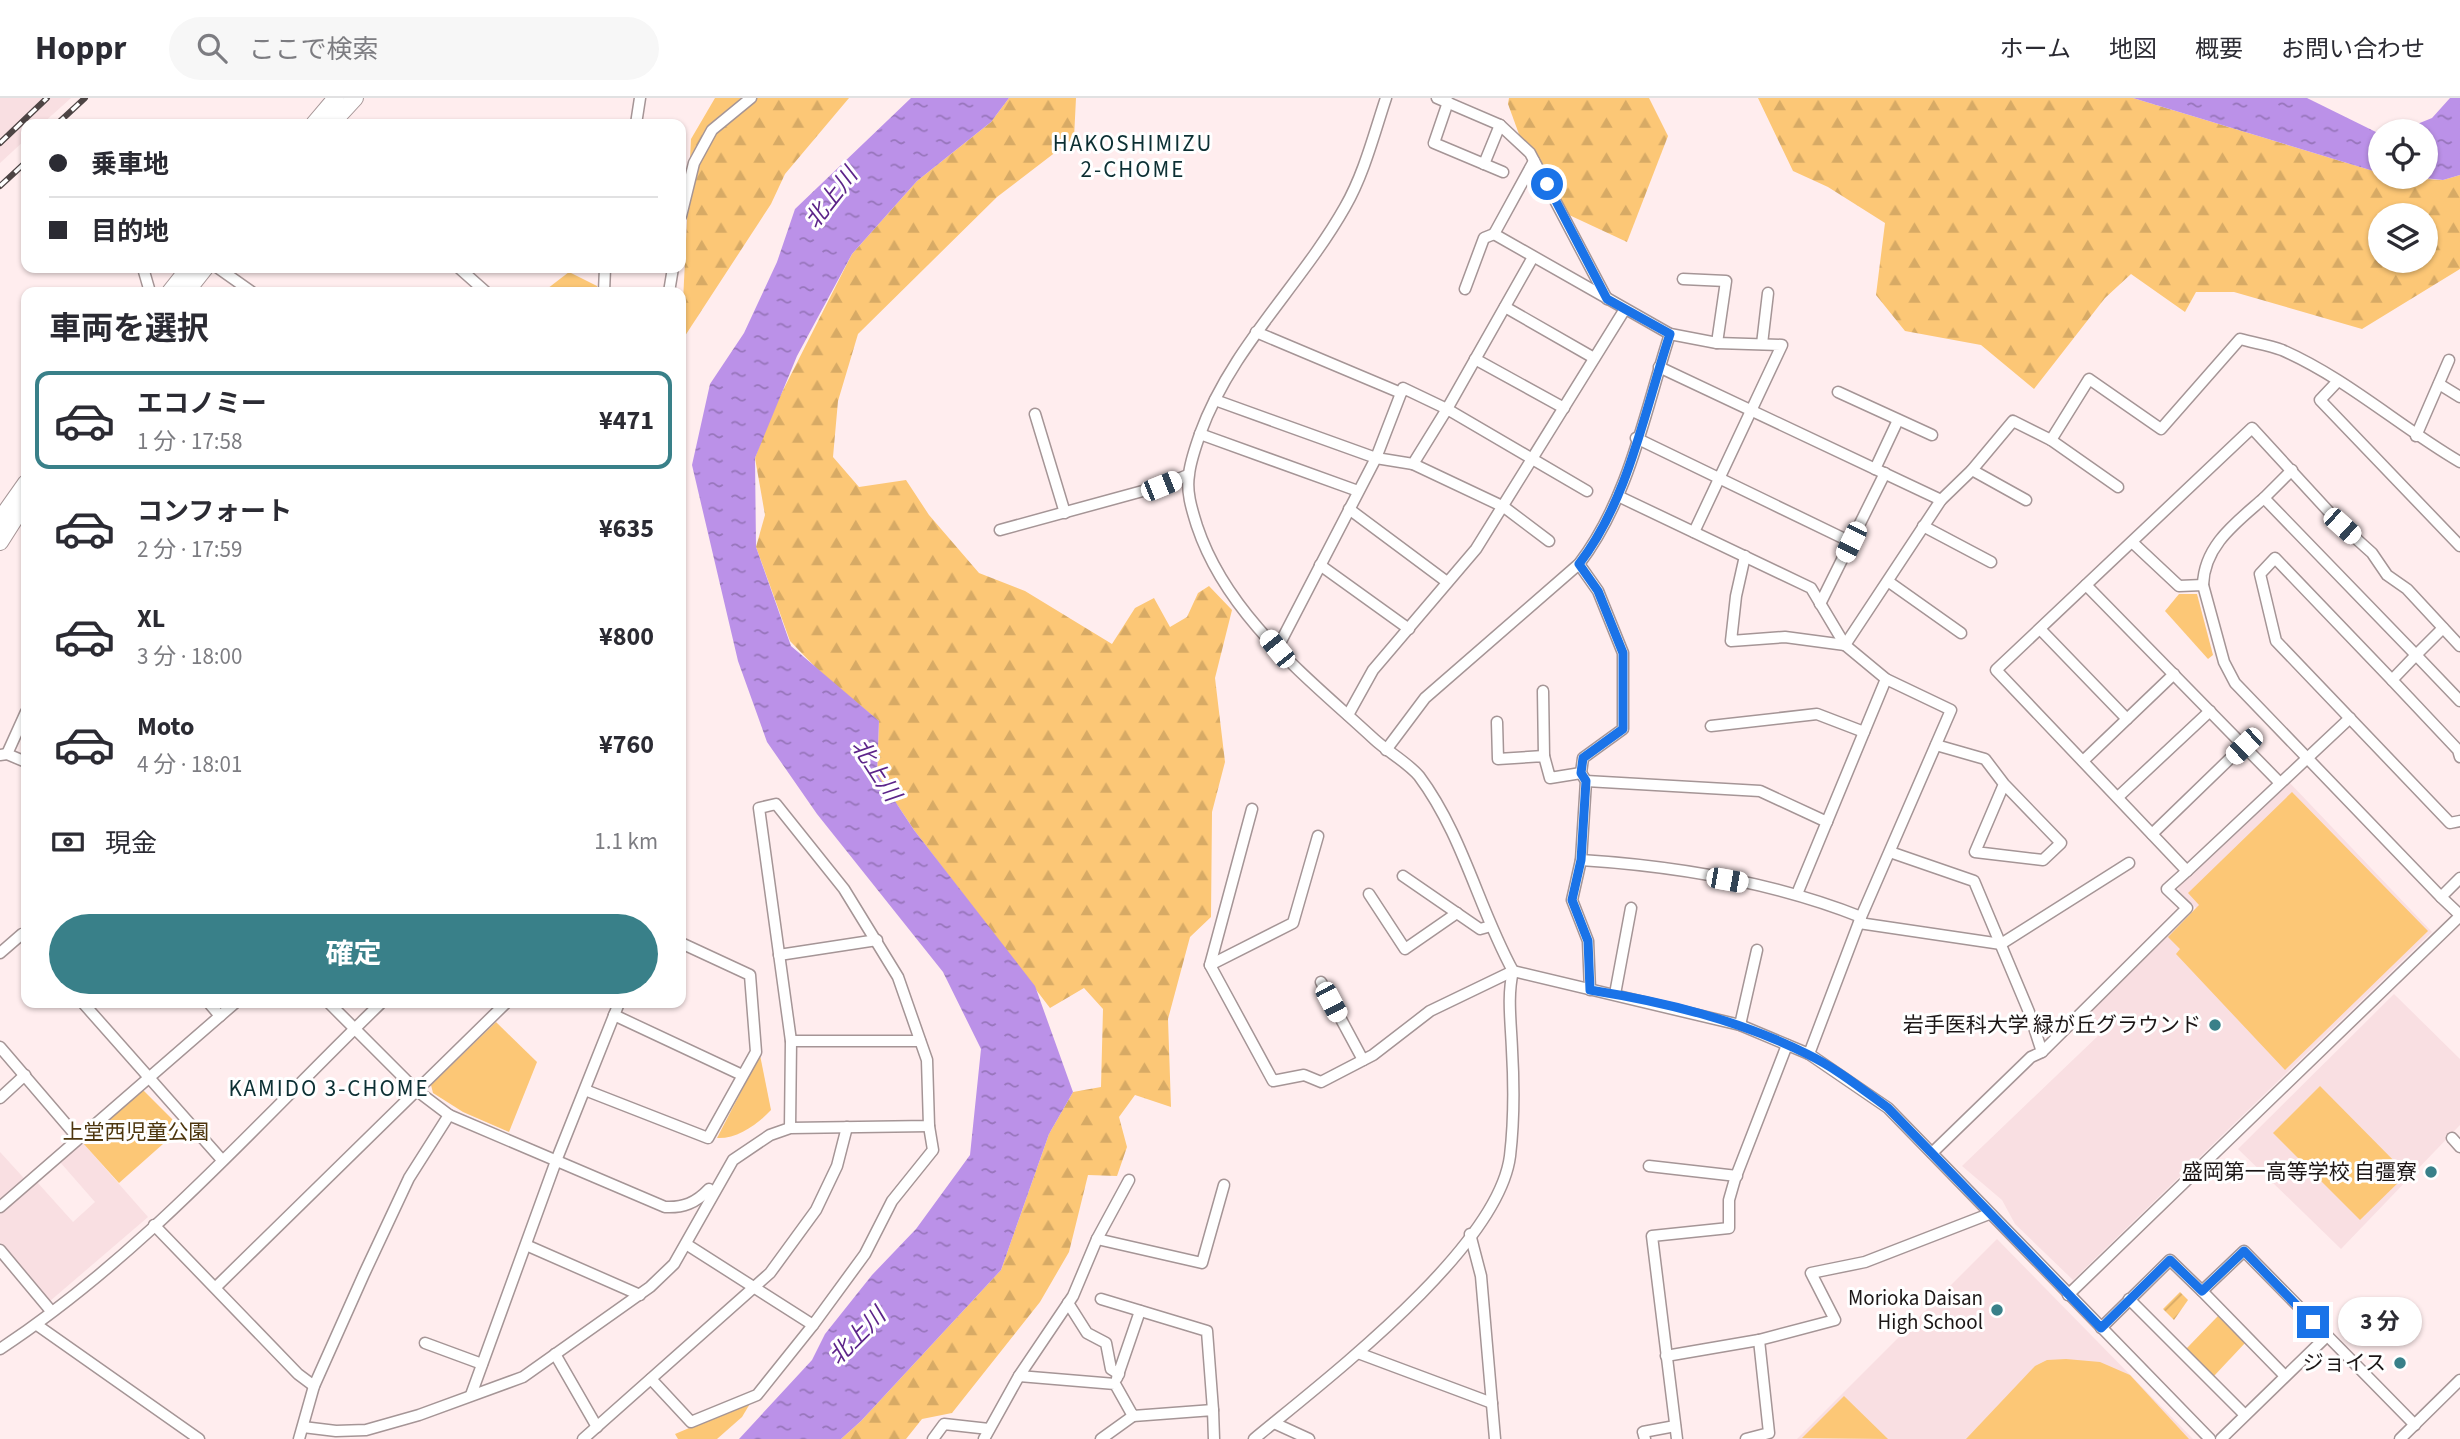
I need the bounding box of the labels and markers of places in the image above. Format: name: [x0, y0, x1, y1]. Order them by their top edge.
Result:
place label: 岩手医科大学 緑が丘グラウンド: [1903, 1010, 2201, 1040]
marker: 岩手医科大学 緑が丘グラウンド: [2207, 1017, 2223, 1033]
place label: 盛岡第一高等学校 自彊寮: [2182, 1157, 2417, 1187]
marker: 盛岡第一高等学校 自彊寮: [2423, 1164, 2439, 1180]
place label: Morioka Daisan High School: [1848, 1283, 1983, 1337]
marker: Morioka Daisan High School: [1989, 1302, 2005, 1318]
place label: ジョイス: [2303, 1348, 2386, 1378]
marker: ジョイス: [2392, 1355, 2408, 1371]

